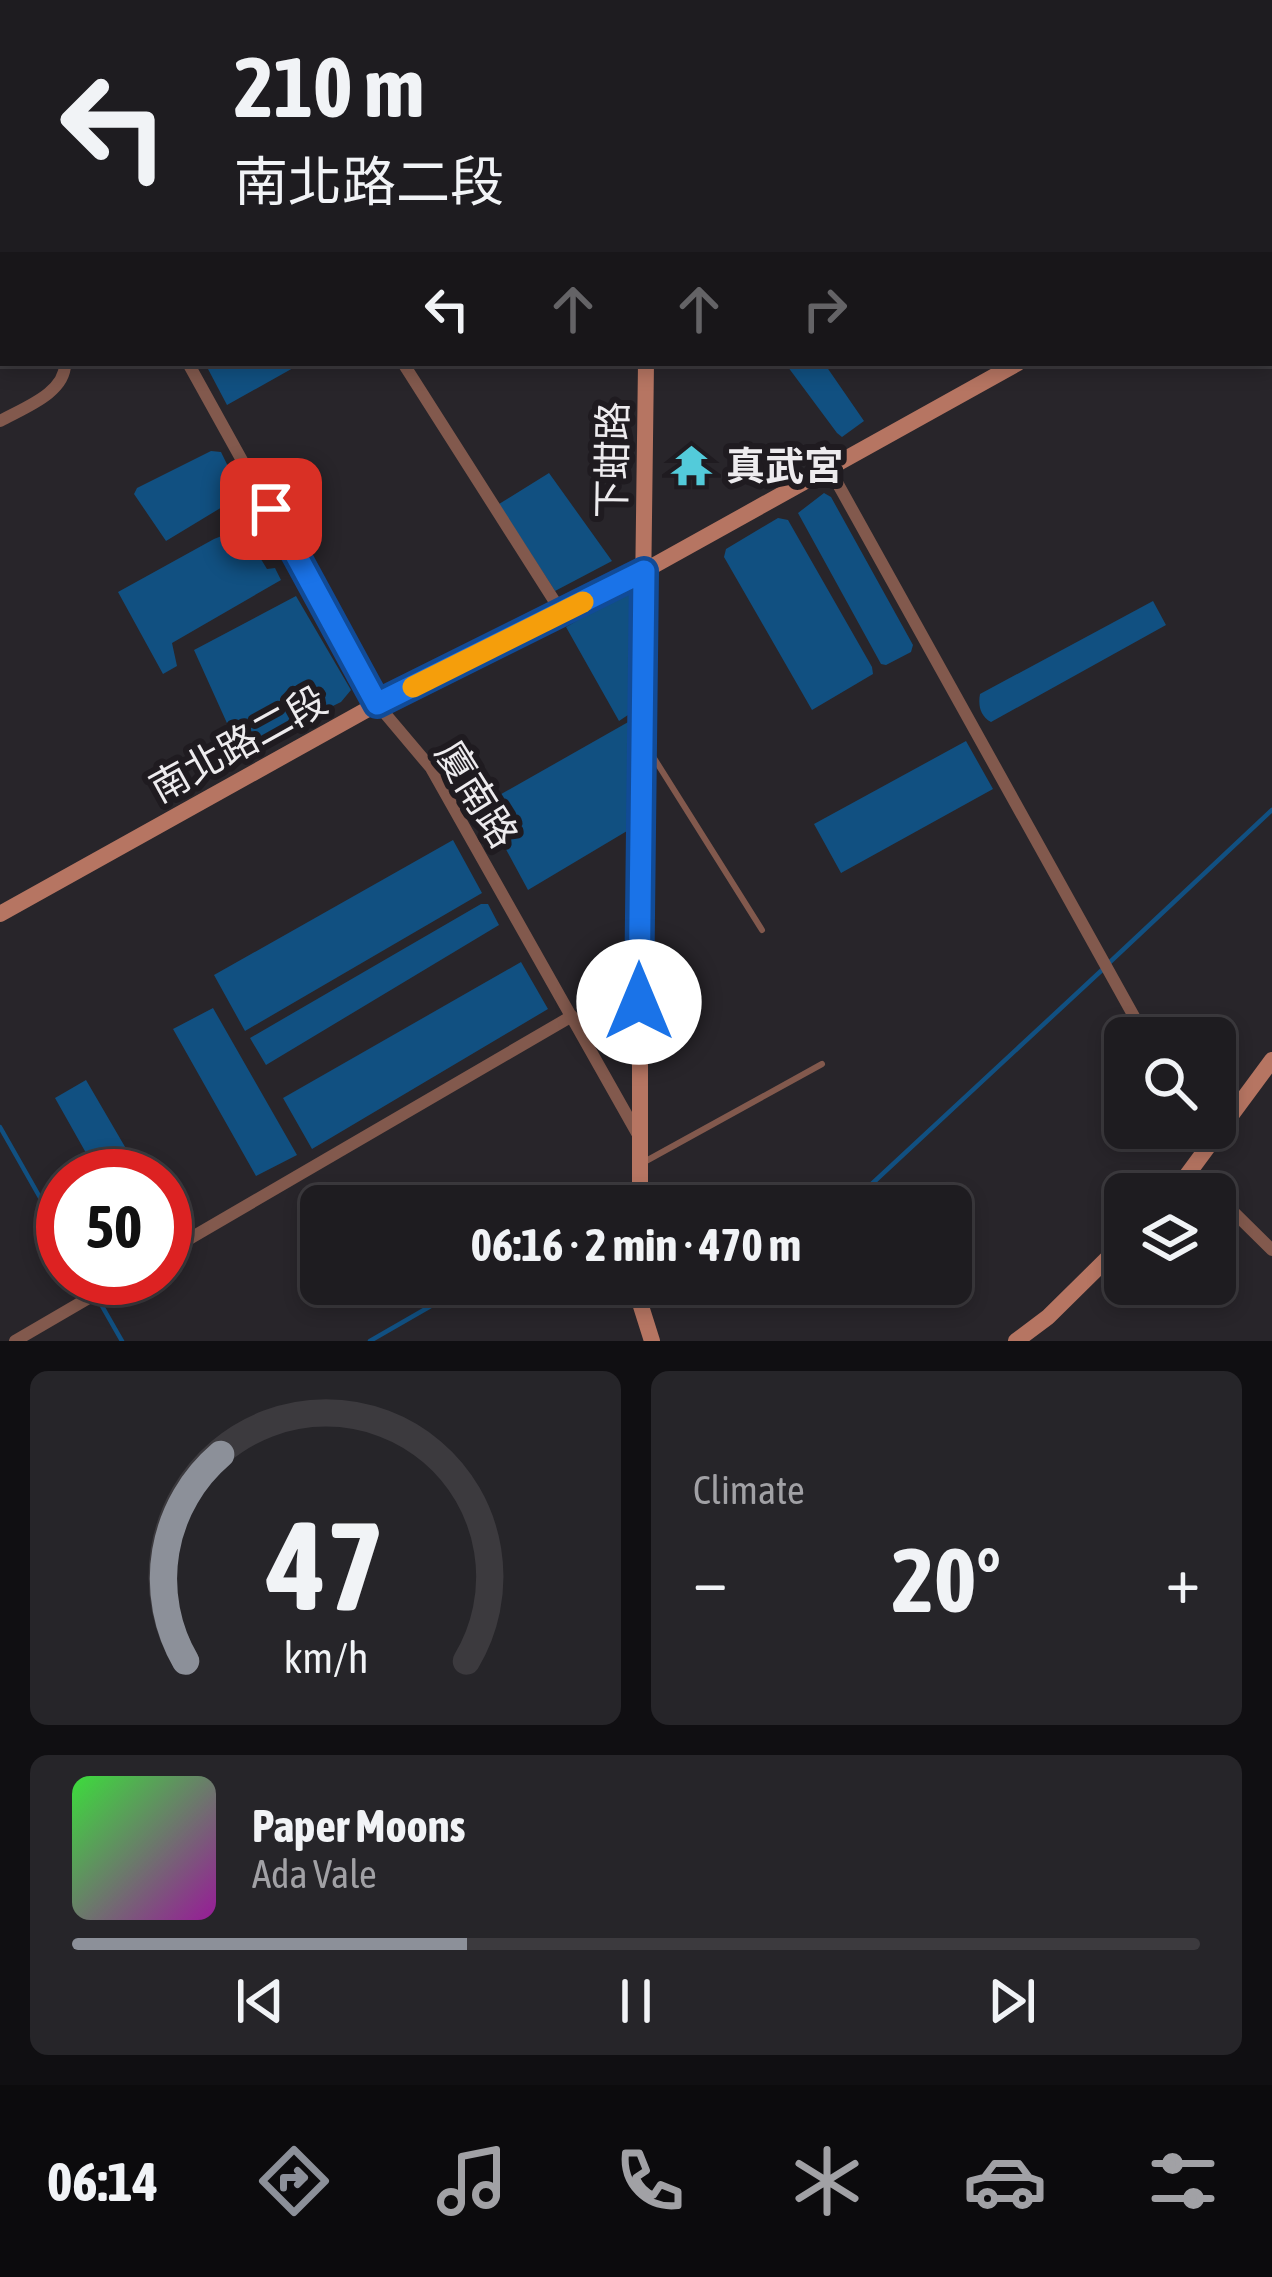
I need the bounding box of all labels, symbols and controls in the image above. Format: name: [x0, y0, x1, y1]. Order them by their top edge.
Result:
text: 210 m: [234, 39, 424, 135]
icon: left: [36, 48, 192, 204]
text: 南北路二段: [234, 151, 504, 212]
icon: left: [414, 276, 480, 342]
icon: ahead: [540, 276, 606, 342]
icon: ahead: [666, 276, 732, 342]
icon: right: [792, 276, 858, 342]
street label: 下蚶路: [589, 401, 635, 519]
temple icon: 真武宮: [669, 443, 715, 489]
place label: 真武宮: [726, 444, 843, 488]
pin: [220, 458, 322, 560]
icon: arrive: [238, 476, 304, 542]
street label: 南北路二段: [142, 677, 334, 811]
street label: 廈南路: [427, 733, 527, 855]
position arrow: [576, 939, 702, 1065]
map controls: [1104, 1017, 1236, 1305]
button: search: [1104, 1017, 1236, 1149]
speed limit sign: 50: [36, 1149, 192, 1305]
button: layers: [1104, 1173, 1236, 1305]
text: 06:16 · 2 min · 470 m: [471, 1219, 801, 1271]
text: Climate: [693, 1468, 805, 1512]
text: 47: [266, 1493, 384, 1636]
text: 20°: [892, 1528, 1001, 1631]
text: −: [693, 1541, 727, 1617]
text: +: [1166, 1541, 1200, 1617]
text: km/h: [283, 1633, 368, 1682]
text: Paper Moons: [252, 1800, 465, 1852]
text: Ada Vale: [252, 1852, 377, 1896]
icon: previous: [227, 1968, 293, 2034]
icon: pause: [603, 1968, 669, 2034]
icon: next: [979, 1968, 1045, 2034]
icon: directions: [252, 2139, 336, 2223]
icon: music: [430, 2139, 514, 2223]
icon: phone: [608, 2139, 692, 2223]
icon: climate: [785, 2139, 869, 2223]
icon: car: [963, 2139, 1047, 2223]
icon: filters: [1141, 2139, 1225, 2223]
text: 06:14: [47, 2151, 158, 2212]

